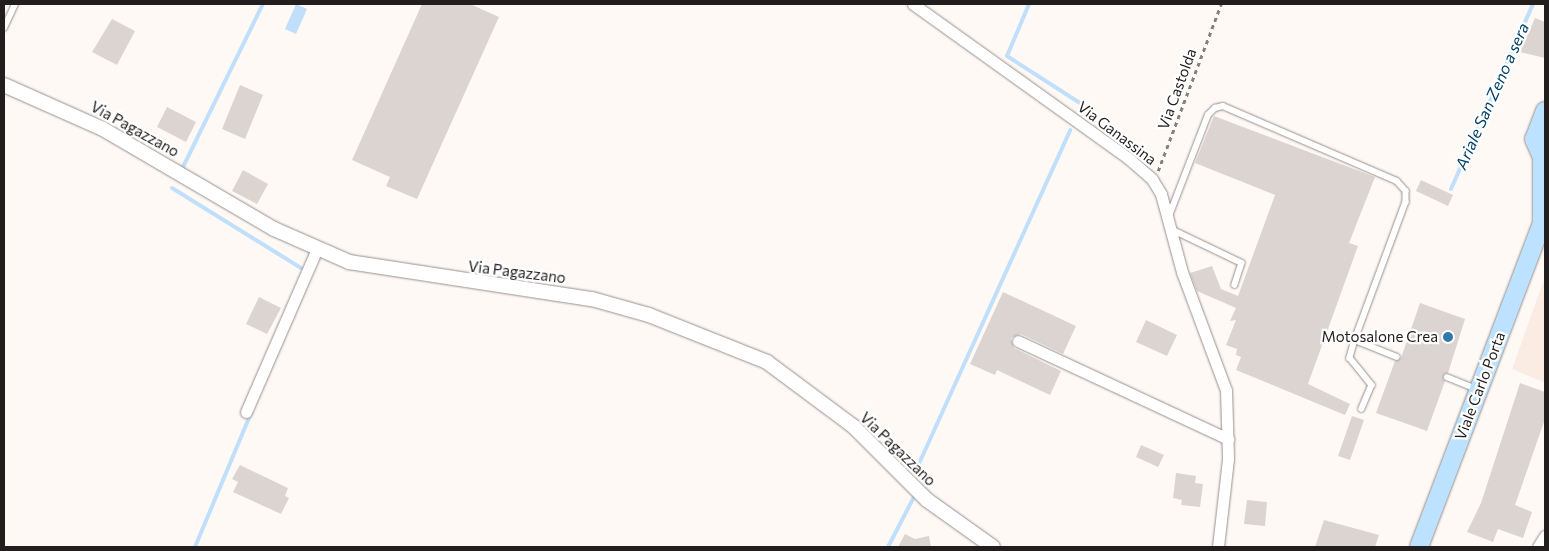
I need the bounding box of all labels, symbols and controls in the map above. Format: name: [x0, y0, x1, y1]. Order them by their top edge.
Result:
water label: Ariale San Zeno a sera: [1451, 20, 1533, 172]
street label: Via Castolda: [1154, 46, 1200, 132]
street label: Via Pagazzano: [88, 97, 182, 161]
street label: Via Ganassina: [1074, 98, 1160, 168]
street label: Via Pagazzano: [467, 257, 567, 287]
place label: Motosalone Crea: [1321, 328, 1438, 346]
street label: Viale Carlo Porta: [1451, 329, 1509, 443]
marker: Motosalone Crea: [1442, 331, 1454, 343]
street label: Via Pagazzano: [856, 408, 940, 490]

